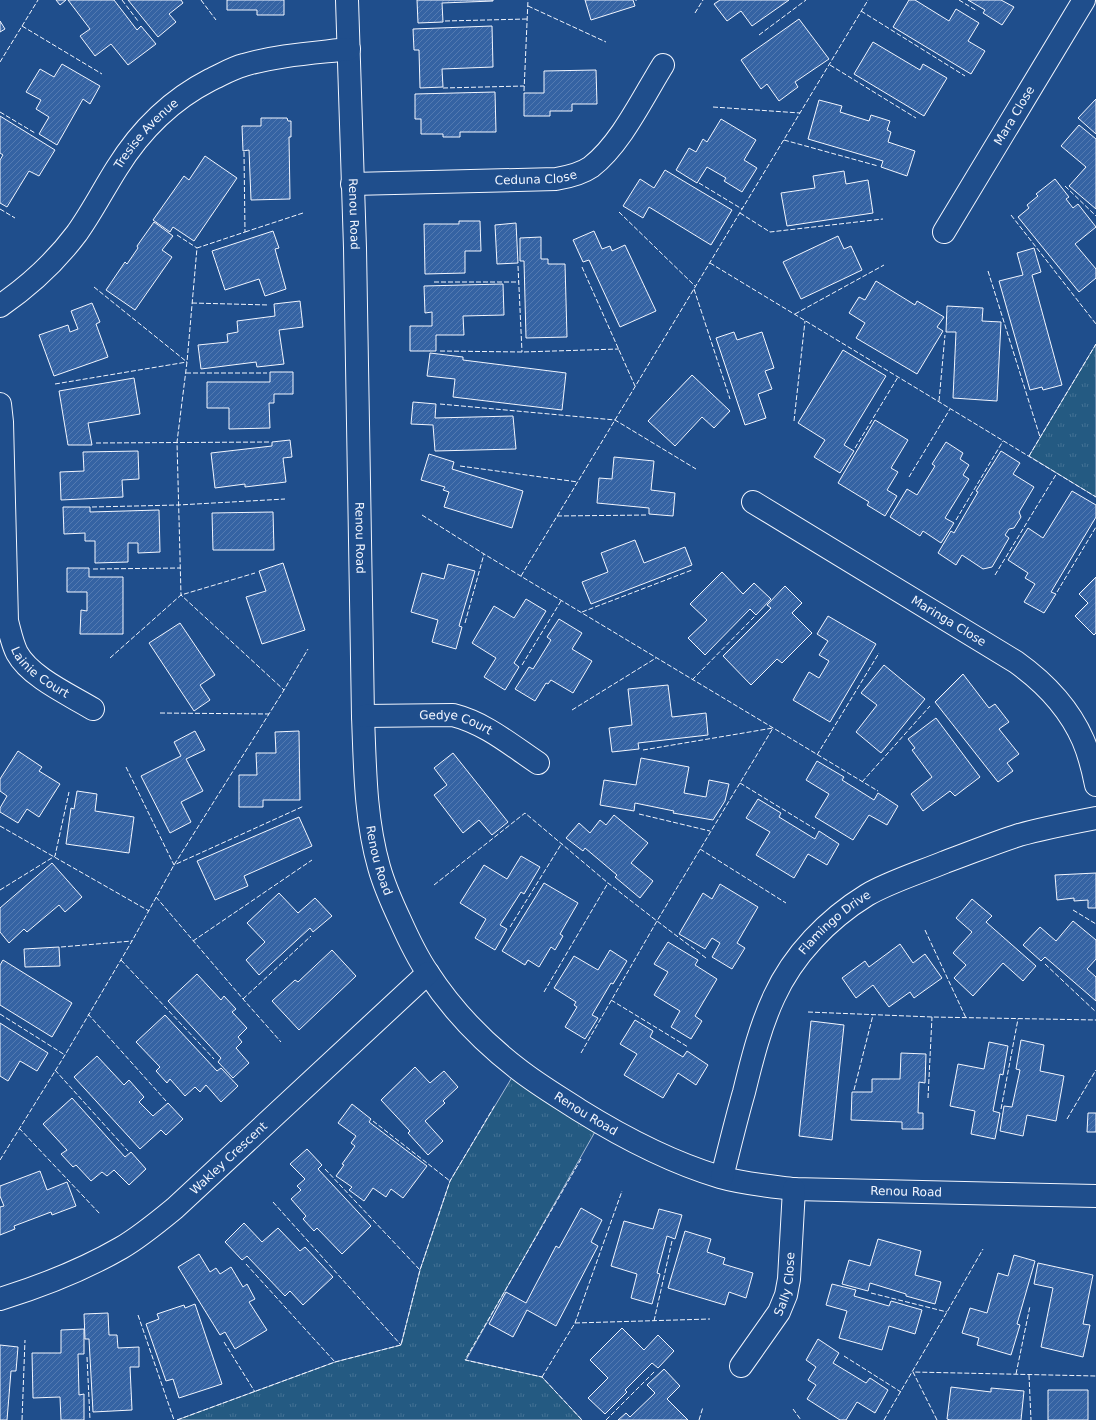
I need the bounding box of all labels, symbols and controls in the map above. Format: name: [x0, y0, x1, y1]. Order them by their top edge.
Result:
street label: Mara Close: [991, 83, 1037, 148]
street label: Tresise Avenue: [111, 96, 181, 172]
street label: Ceduna Close: [495, 167, 579, 188]
street label: Renou Road: [346, 178, 362, 250]
street label: Renou Road: [352, 502, 368, 574]
street label: Maringa Close: [909, 593, 989, 649]
street label: Lainie Court: [8, 645, 72, 701]
street label: Gedye Court: [419, 708, 495, 738]
street label: Renou Road: [363, 825, 395, 897]
street label: Flamingo Drive: [796, 887, 873, 957]
street label: Renou Road: [552, 1089, 620, 1138]
street label: Wakley Crescent: [187, 1119, 270, 1197]
street label: Renou Road: [870, 1184, 942, 1199]
street label: Sally Close: [771, 1252, 797, 1318]

